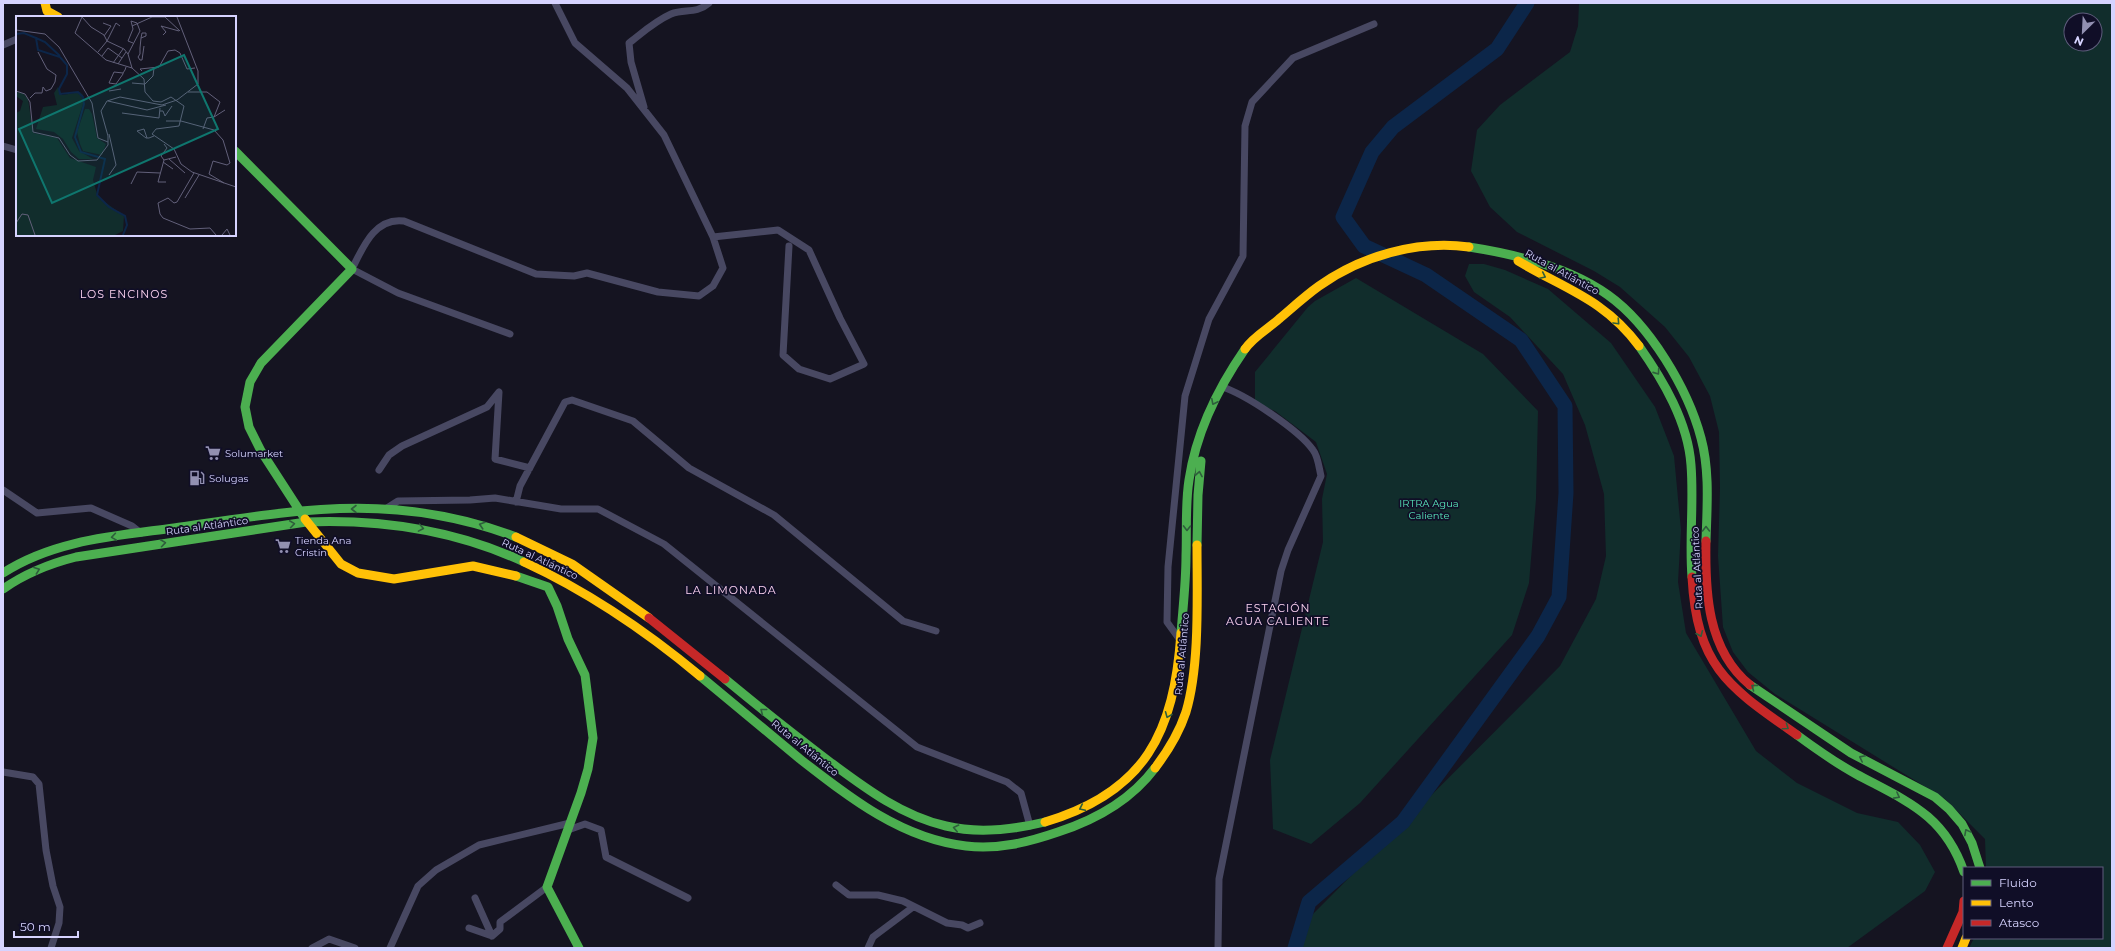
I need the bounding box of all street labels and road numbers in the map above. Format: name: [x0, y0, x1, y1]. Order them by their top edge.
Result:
street label: Ruta al Atlántico: [1523, 246, 1601, 298]
street label: Ruta al Atlántico: [165, 514, 249, 538]
street label: Ruta al Atlántico: [1688, 526, 1706, 610]
street label: Ruta al Atlántico: [500, 536, 580, 582]
street label: Ruta al Atlántico: [1172, 612, 1192, 696]
street label: Ruta al Atlántico: [769, 717, 841, 779]

